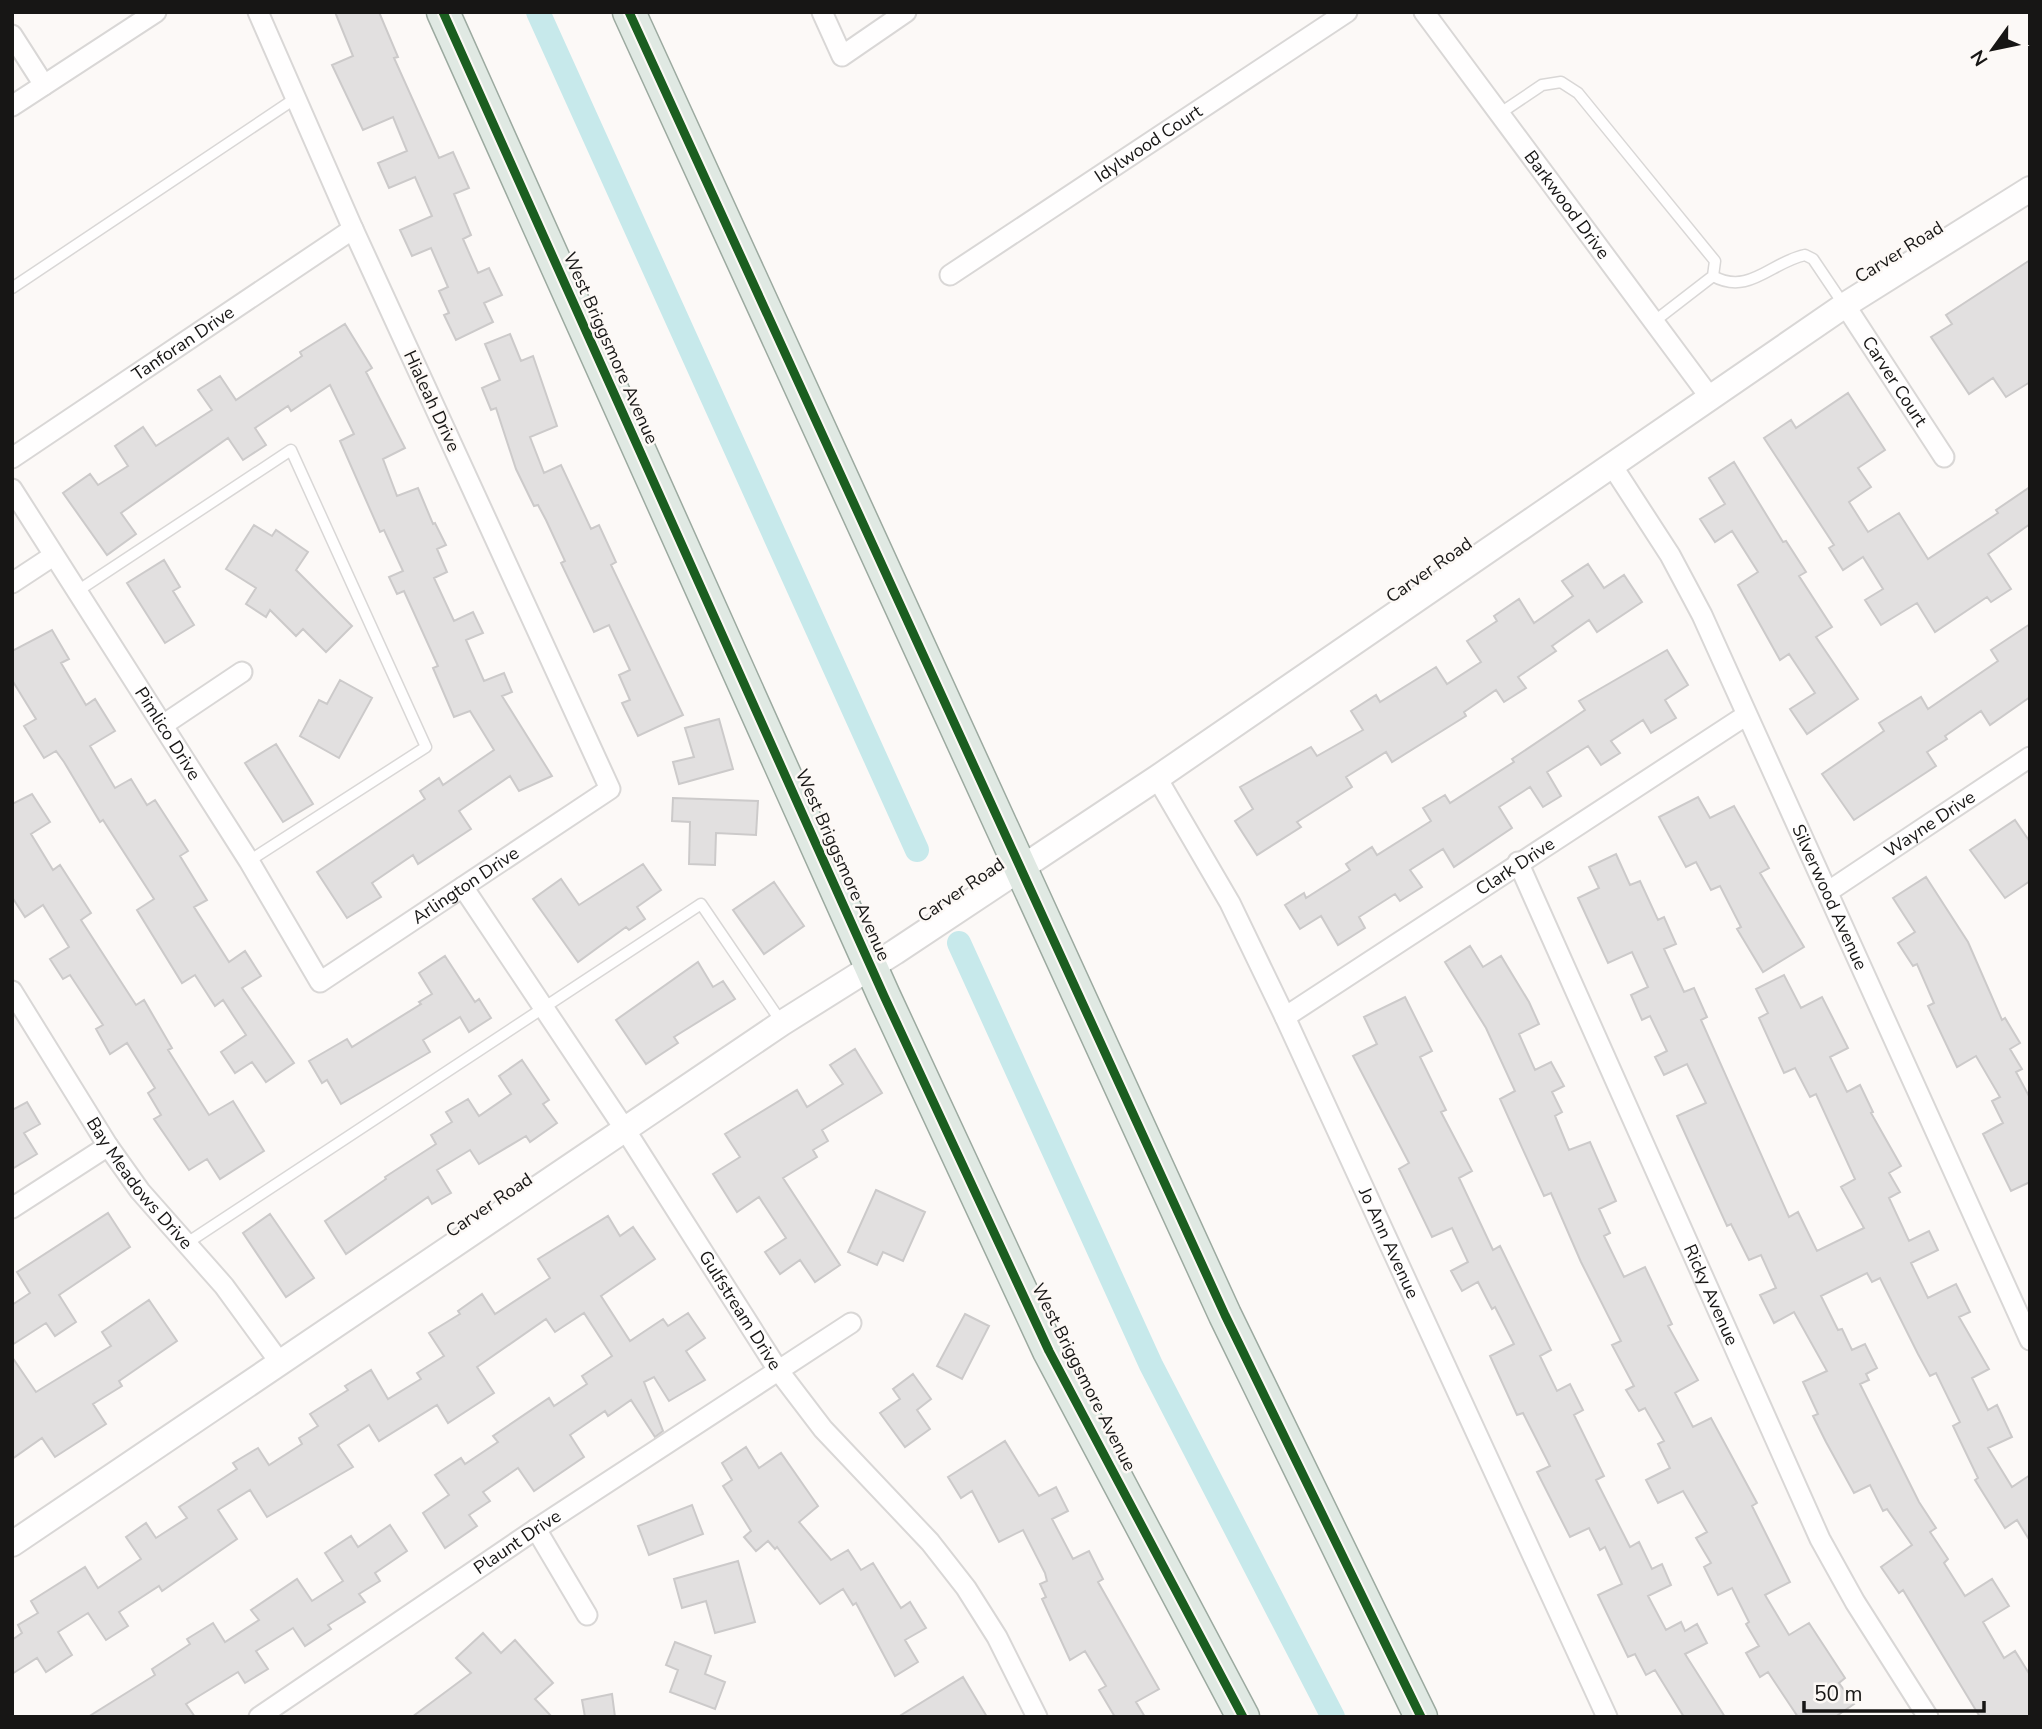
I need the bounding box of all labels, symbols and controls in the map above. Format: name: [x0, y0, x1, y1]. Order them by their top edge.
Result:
north arrow: [1958, 14, 2028, 84]
text: N: [1965, 45, 1994, 71]
street label: Idylwood Court: [1090, 99, 1208, 188]
street label: Barkwood Drive: [1519, 145, 1615, 264]
street label: Carver Road: [1850, 215, 1948, 289]
street label: West Briggsmore Avenue: [558, 248, 664, 448]
street label: Tanforan Drive: [127, 300, 239, 386]
street label: Carver Court: [1856, 332, 1933, 432]
street label: Hialeah Drive: [398, 346, 466, 456]
street label: Carver Road: [1381, 531, 1477, 609]
street label: Pimlico Drive: [129, 682, 206, 785]
street label: West Briggsmore Avenue: [790, 765, 896, 965]
street label: Wayne Drive: [1879, 785, 1980, 863]
street label: Silverwood Avenue: [1786, 820, 1873, 974]
street label: Clark Drive: [1471, 832, 1559, 901]
street label: Arlington Drive: [407, 841, 524, 930]
street label: Carver Road: [913, 852, 1009, 928]
street label: Bay Meadows Drive: [81, 1112, 198, 1255]
street label: Carver Road: [441, 1167, 537, 1243]
street label: Jo Ann Avenue: [1353, 1182, 1425, 1302]
street label: Ricky Avenue: [1678, 1240, 1744, 1349]
street label: Gulfstream Drive: [693, 1246, 787, 1375]
street label: West Briggsmore Avenue: [1026, 1279, 1142, 1475]
street label: Plaunt Drive: [469, 1504, 565, 1580]
scale bar: [1804, 1670, 1984, 1714]
text: 50 m: [1814, 1680, 1863, 1708]

